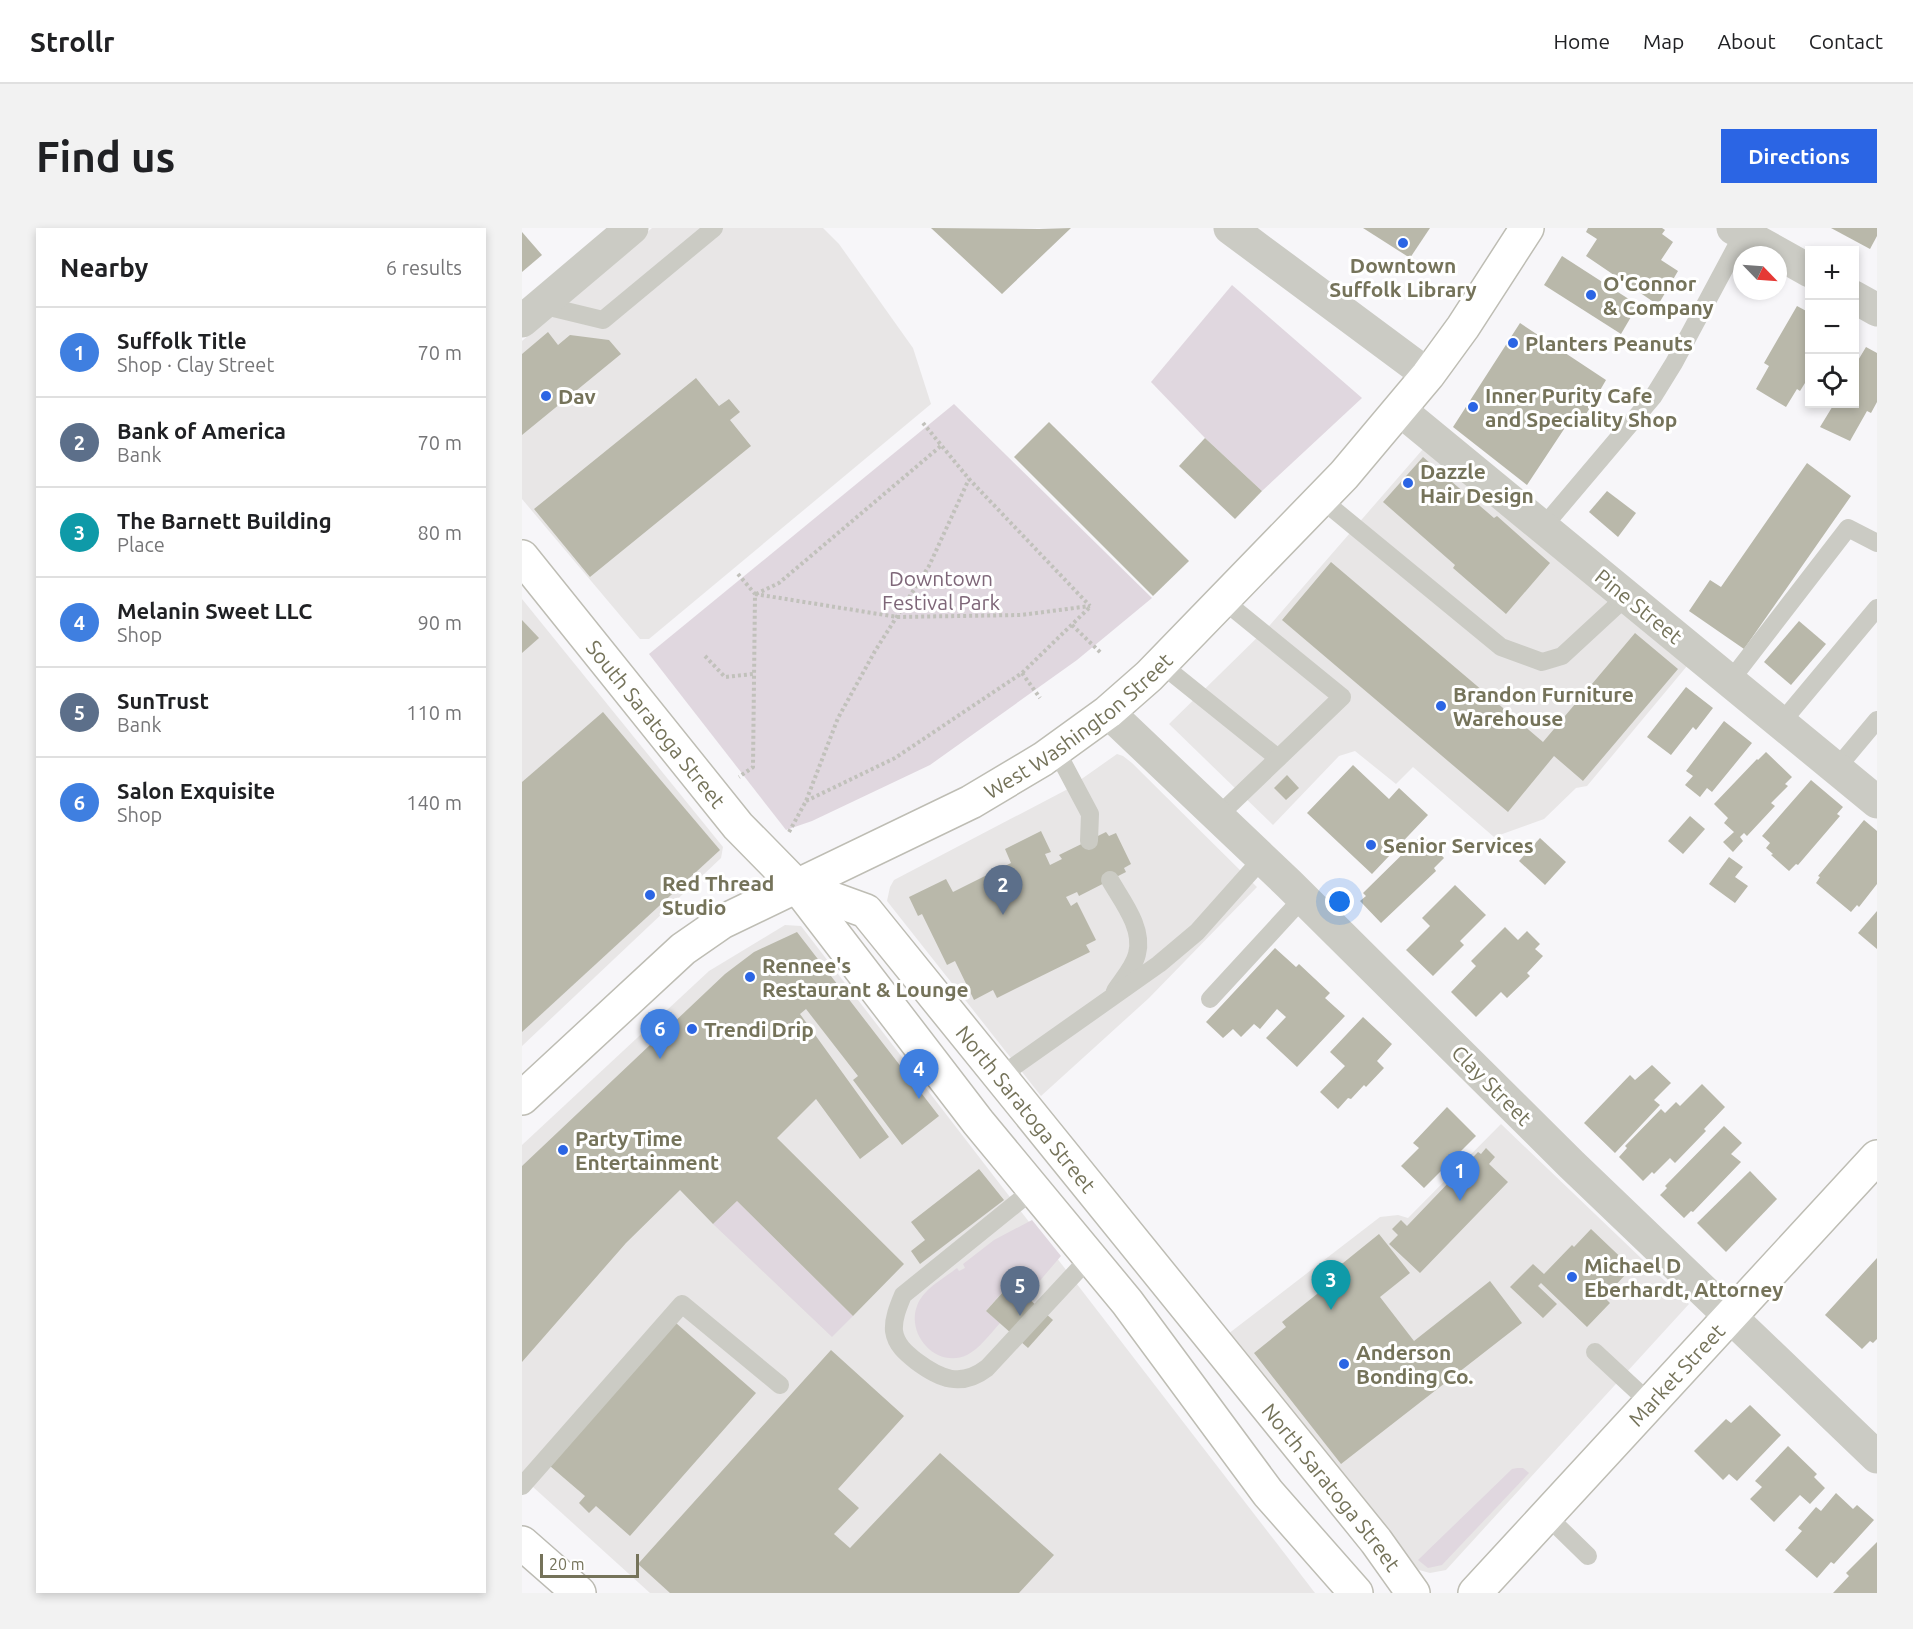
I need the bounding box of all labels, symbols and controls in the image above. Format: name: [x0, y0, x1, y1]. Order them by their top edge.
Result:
text: Strollr: [30, 26, 115, 57]
text: Home: [1553, 29, 1610, 53]
text: Map: [1643, 29, 1684, 53]
text: About: [1717, 29, 1776, 53]
text: Contact: [1809, 29, 1883, 53]
button: Directions: [1721, 129, 1877, 183]
text: Find us: [36, 133, 175, 180]
marker: Downtown Suffolk Library: [1396, 236, 1410, 250]
north arrow: [1733, 246, 1787, 300]
map controls: [1805, 246, 1859, 408]
button: +: [1805, 246, 1859, 300]
text: Nearby: [60, 253, 148, 282]
place label: Downtown Suffolk Library: [1329, 253, 1477, 301]
text: 6 results: [386, 256, 462, 279]
place label: O'Connor & Company: [1603, 271, 1714, 319]
marker: O'Connor & Company: [1584, 288, 1598, 302]
button: −: [1805, 300, 1859, 354]
text: Suffolk Title: [117, 328, 247, 353]
place label: Planters Peanuts: [1525, 331, 1693, 355]
marker: Planters Peanuts: [1506, 336, 1520, 350]
text: 1: [74, 341, 85, 364]
text: 70 m: [418, 341, 462, 364]
text: Shop · Clay Street: [117, 353, 274, 376]
button: locate: [1805, 354, 1859, 408]
place label: Inner Purity Cafe and Speciality Shop: [1485, 383, 1677, 431]
place label: Dav: [558, 384, 596, 408]
marker: Dav: [539, 389, 553, 403]
marker: Inner Purity Cafe and Speciality Shop: [1466, 400, 1480, 414]
text: Bank of America: [117, 418, 286, 443]
text: 2: [74, 431, 85, 454]
text: 70 m: [418, 431, 462, 454]
text: Bank: [117, 443, 162, 466]
place label: Dazzle Hair Design: [1420, 459, 1534, 507]
marker: Dazzle Hair Design: [1401, 476, 1415, 490]
text: The Barnett Building: [117, 508, 332, 533]
text: 3: [74, 521, 85, 544]
text: 80 m: [418, 521, 462, 544]
text: Place: [117, 533, 165, 556]
street label: Pine Street: [1591, 564, 1687, 648]
park label: Downtown Festival Park: [882, 566, 1000, 614]
text: Melanin Sweet LLC: [117, 598, 312, 623]
text: 4: [74, 611, 85, 634]
text: 90 m: [418, 611, 462, 634]
text: Shop: [117, 623, 162, 646]
street label: South Saratoga Street: [582, 635, 730, 812]
street label: West Washington Street: [980, 648, 1177, 803]
place label: Brandon Furniture Warehouse: [1453, 682, 1634, 730]
text: SunTrust: [117, 688, 209, 713]
marker: Brandon Furniture Warehouse: [1434, 699, 1448, 713]
text: 5: [74, 701, 85, 724]
text: 110 m: [406, 701, 462, 724]
text: Bank: [117, 713, 162, 736]
text: Salon Exquisite: [117, 778, 275, 803]
text: 6: [74, 791, 85, 814]
text: 140 m: [406, 791, 462, 814]
text: Shop: [117, 803, 162, 826]
place label: Senior Services: [1383, 833, 1534, 857]
marker: Senior Services: [1364, 838, 1378, 852]
pin: 2: [984, 866, 1022, 915]
place label: Red Thread Studio: [662, 871, 774, 919]
your location: [1325, 887, 1354, 916]
marker: Red Thread Studio: [643, 888, 657, 902]
place label: Rennee's Restaurant & Lounge: [762, 953, 969, 1001]
marker: Rennee's Restaurant & Lounge: [743, 970, 757, 984]
pin: 6: [640, 1010, 680, 1059]
place label: Trendi Drip: [704, 1017, 814, 1041]
street label: North Saratoga Street: [951, 1021, 1101, 1197]
marker: Trendi Drip: [685, 1022, 699, 1036]
street label: Clay Street: [1447, 1040, 1537, 1130]
pin: 4: [900, 1050, 938, 1099]
place label: Party Time Entertainment: [575, 1126, 719, 1174]
marker: Party Time Entertainment: [556, 1143, 570, 1157]
pin: 1: [1440, 1152, 1480, 1201]
place label: Michael D Eberhardt, Attorney: [1584, 1253, 1783, 1301]
pin: 3: [1312, 1260, 1350, 1310]
pin: 5: [1000, 1266, 1040, 1316]
marker: Michael D Eberhardt, Attorney: [1565, 1270, 1579, 1284]
street label: Market Street: [1623, 1318, 1729, 1431]
place label: Anderson Bonding Co.: [1356, 1340, 1473, 1388]
marker: Anderson Bonding Co.: [1337, 1357, 1351, 1371]
street label: North Saratoga Street: [1257, 1398, 1405, 1576]
scale bar: [540, 1551, 639, 1578]
text: 20 m: [549, 1555, 585, 1573]

